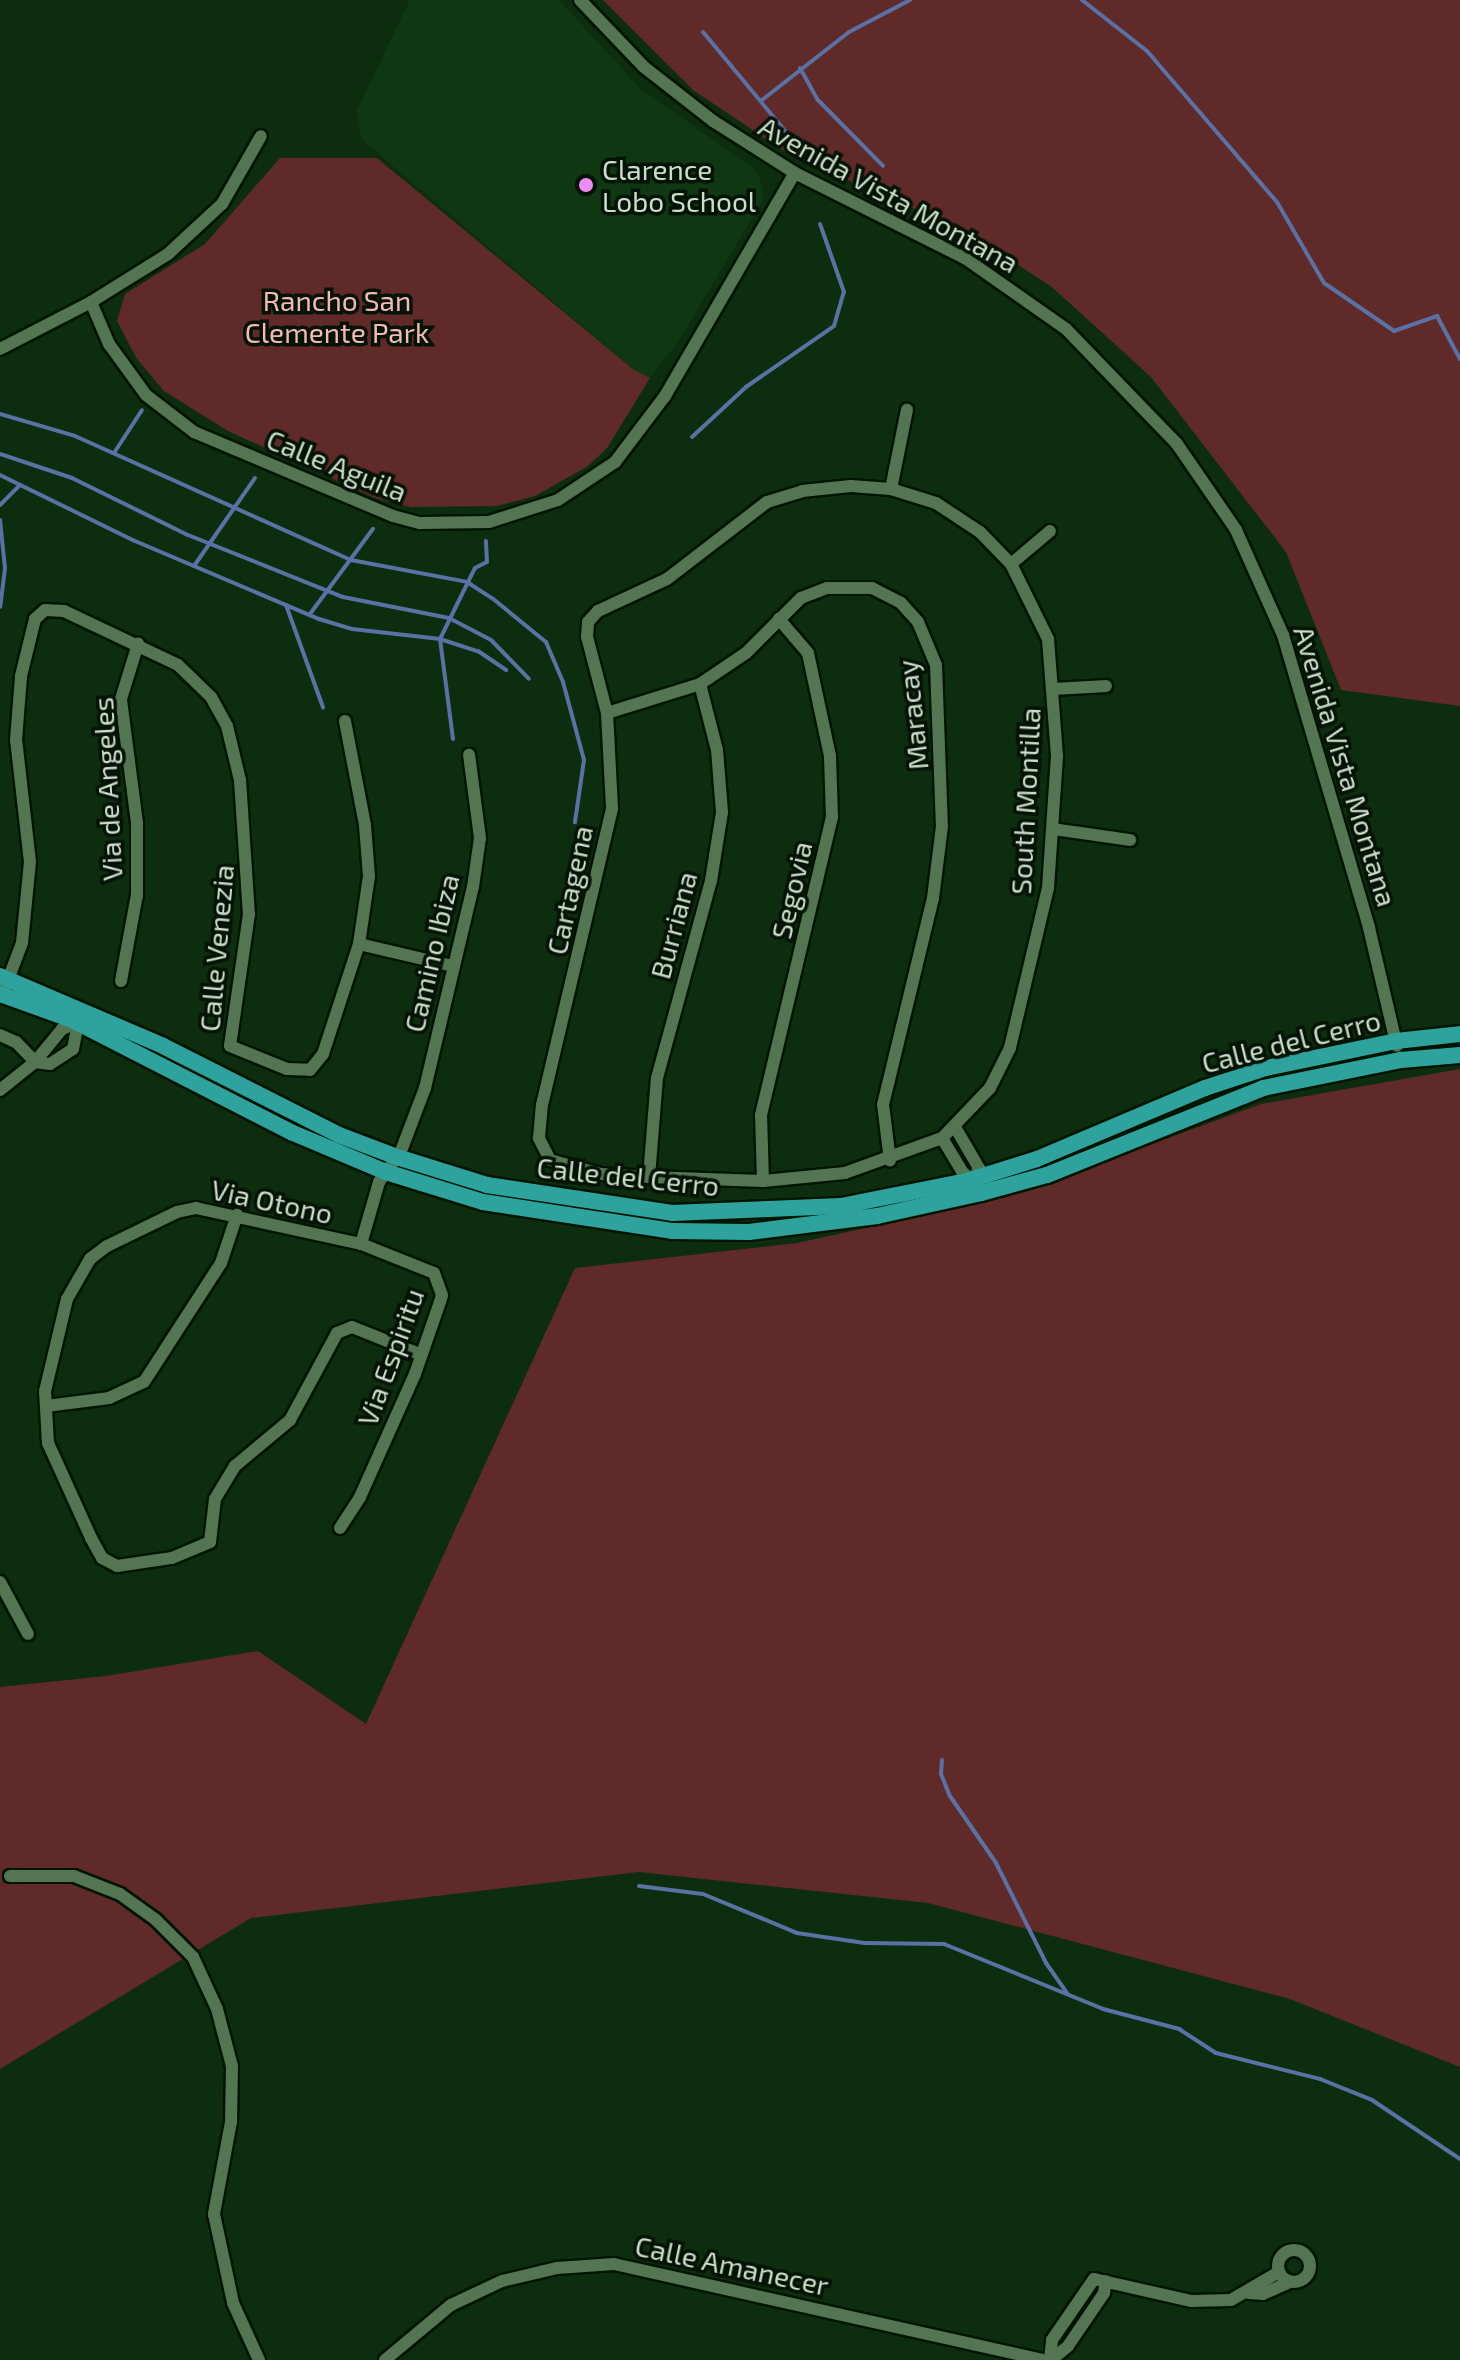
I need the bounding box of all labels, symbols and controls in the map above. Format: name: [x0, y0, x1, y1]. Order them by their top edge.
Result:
street label: Avenida Vista Montana: [753, 108, 1025, 280]
place label: Clarence Lobo School: [602, 152, 756, 218]
marker: Clarence Lobo School: [577, 176, 595, 194]
park label: Rancho San Clemente Park: [245, 283, 429, 349]
street label: Calle Aguila: [262, 422, 412, 508]
street label: Avenida Vista Montana: [1287, 621, 1405, 911]
street label: Maracay: [890, 658, 934, 772]
street label: Via de Angeles: [85, 696, 129, 882]
street label: South Montilla: [1003, 707, 1047, 895]
street label: Cartagena: [539, 823, 599, 957]
street label: Segovia: [763, 838, 819, 942]
street label: Calle Venezia: [192, 863, 240, 1033]
street label: Burriana: [643, 868, 703, 982]
street label: Camino Ibiza: [397, 871, 465, 1035]
street label: Calle del Cerro: [1198, 1002, 1384, 1080]
street label: Calle del Cerro: [535, 1150, 721, 1202]
street label: Via Otono: [208, 1172, 336, 1230]
street label: Via Espiritu: [350, 1284, 430, 1430]
street label: Calle Amanecer: [632, 2228, 832, 2302]

